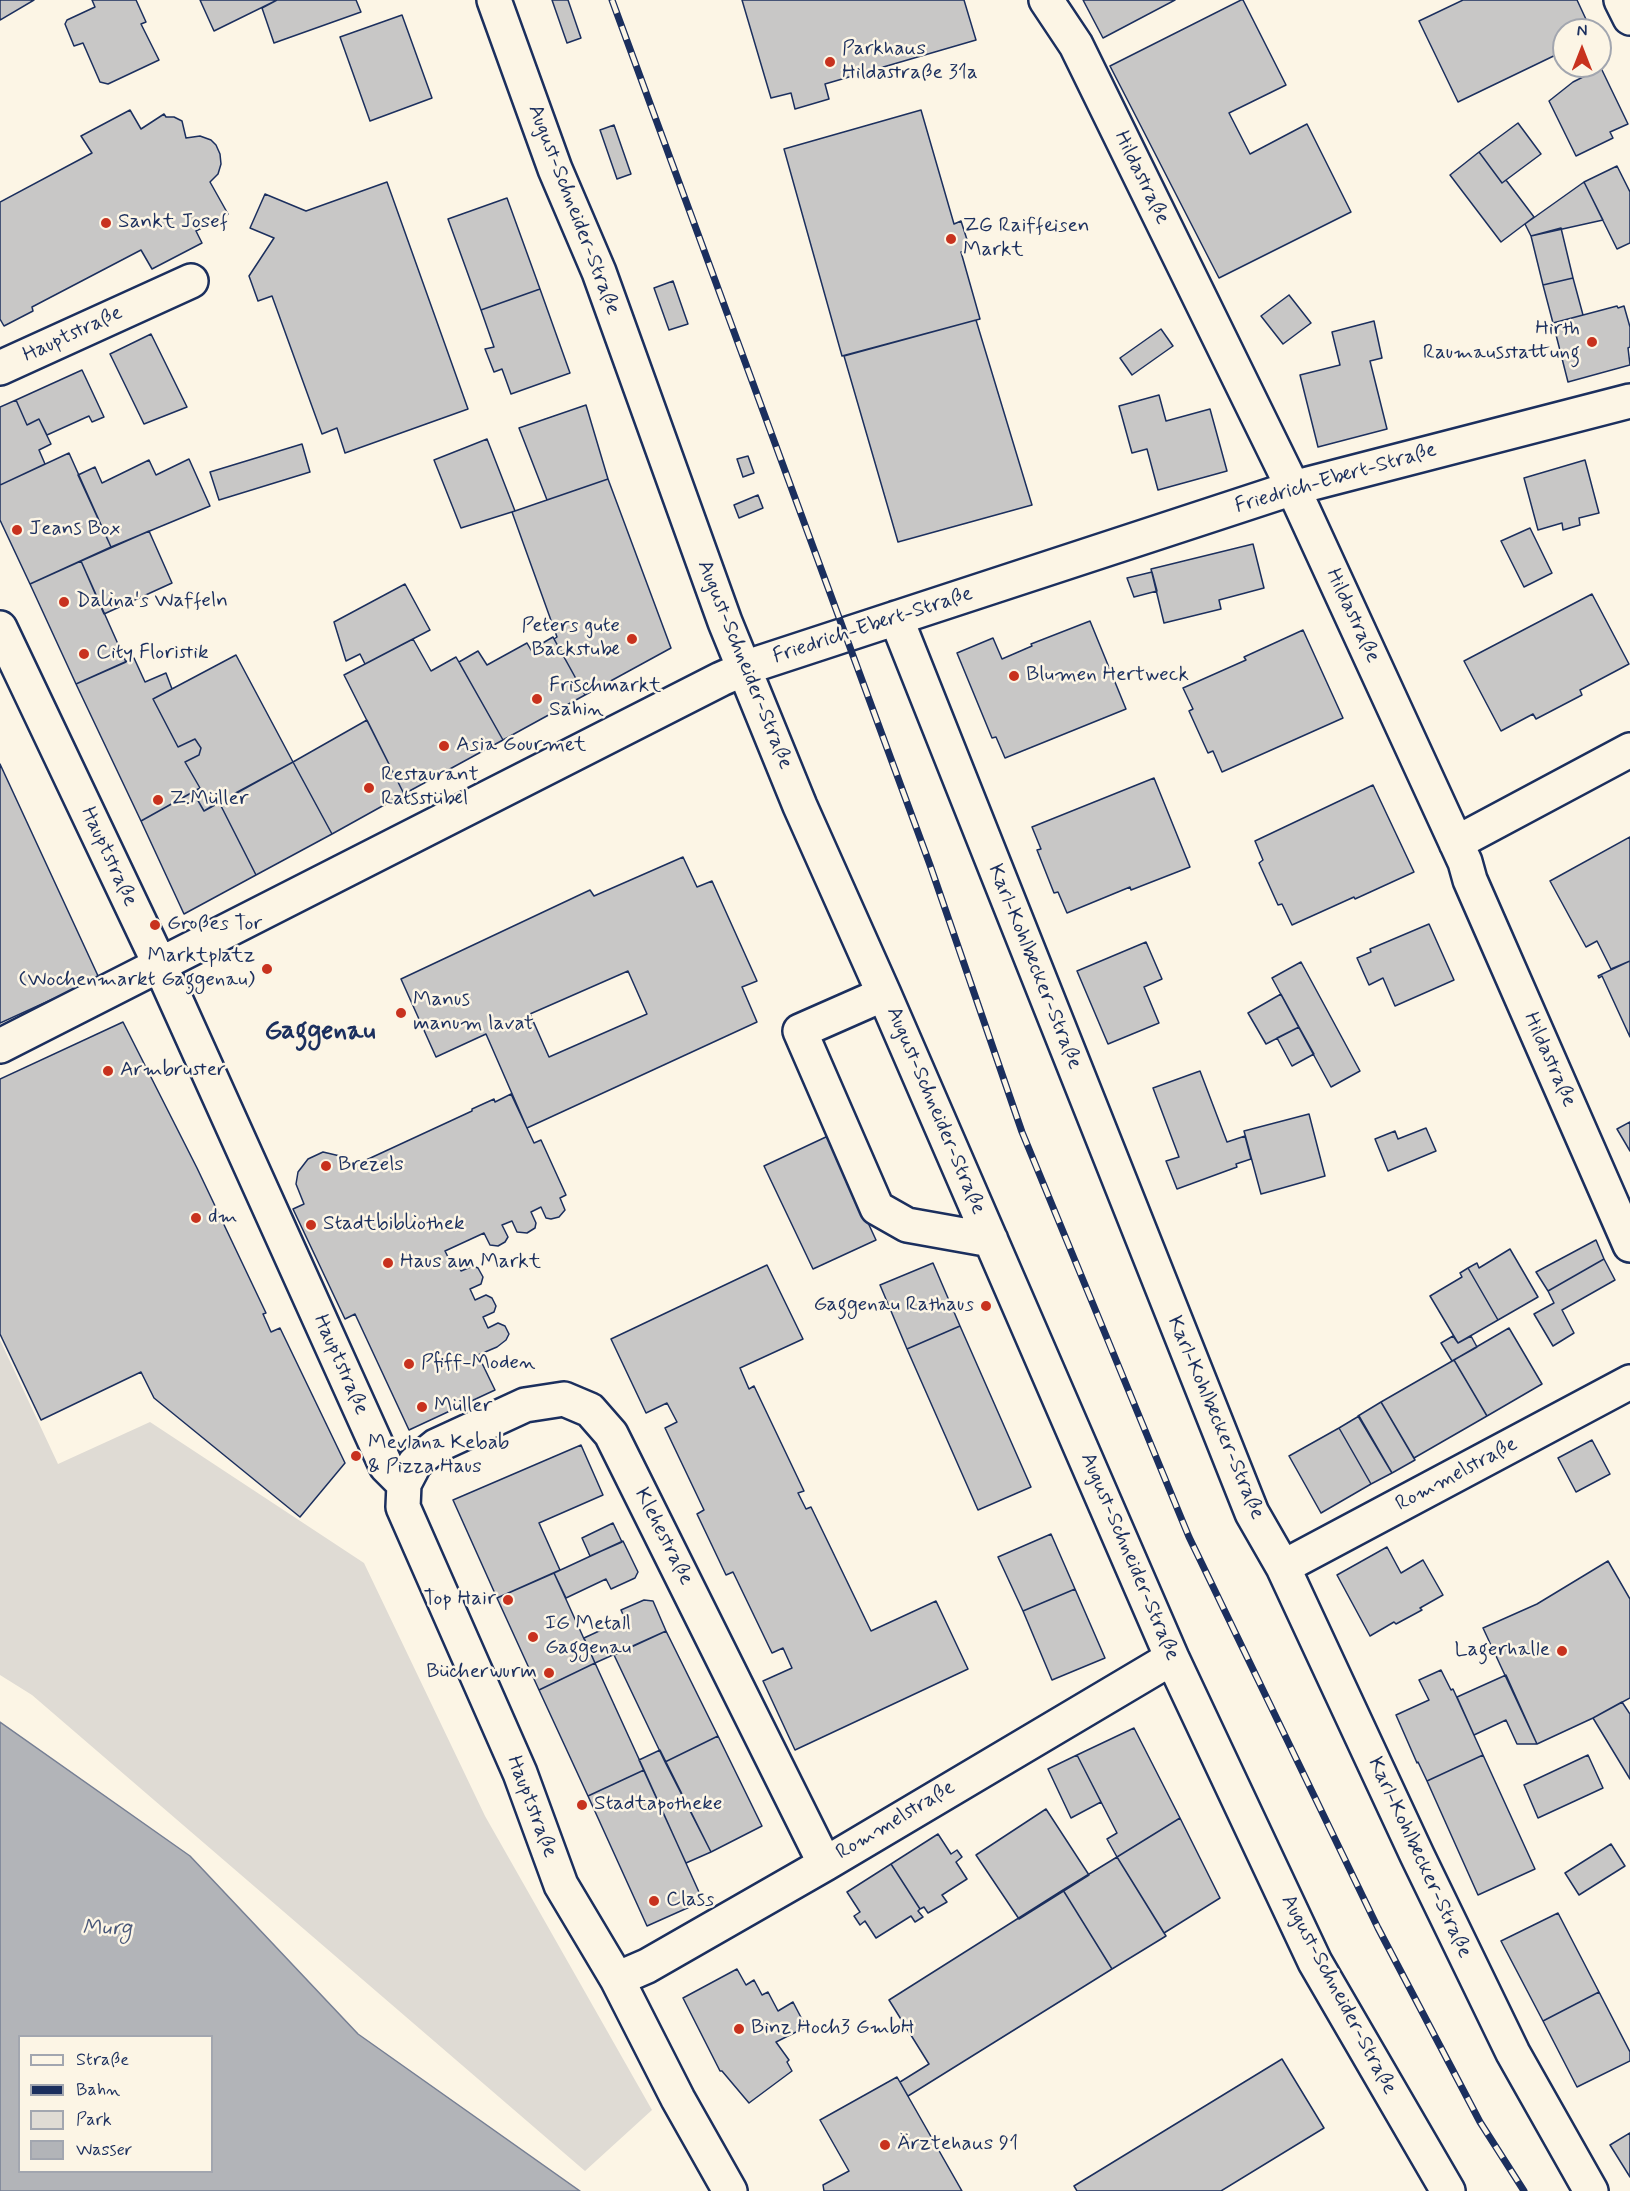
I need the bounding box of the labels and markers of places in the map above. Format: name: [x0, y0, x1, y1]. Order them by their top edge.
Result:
place label: Parkhaus Hildastraße 31a: [842, 37, 978, 87]
marker: Parkhaus Hildastraße 31a: [823, 55, 837, 69]
place label: Sankt Josef: [118, 210, 228, 236]
place label: ZG Raiffeisen Markt: [963, 214, 1090, 264]
marker: Sankt Josef: [99, 216, 113, 230]
marker: ZG Raiffeisen Markt: [944, 232, 958, 246]
place label: Hirth Raumausstattung: [1423, 317, 1580, 367]
marker: Hirth Raumausstattung: [1585, 335, 1599, 349]
place label: Jeans Box: [29, 517, 120, 543]
marker: Jeans Box: [10, 523, 24, 537]
place label: Dalina's Waffeln: [76, 589, 228, 615]
marker: Dalina's Waffeln: [57, 595, 71, 609]
place label: Peters gute Backstube: [522, 614, 620, 664]
marker: Peters gute Backstube: [625, 632, 639, 646]
place label: City Floristik: [96, 641, 209, 667]
marker: City Floristik: [77, 647, 91, 661]
place label: Blumen Hertweck: [1026, 663, 1189, 689]
marker: Blumen Hertweck: [1007, 669, 1021, 683]
place label: Frischmarkt Sahin: [549, 674, 661, 724]
marker: Frischmarkt Sahin: [530, 692, 544, 706]
place label: Asia Gourmet: [456, 733, 586, 759]
marker: Asia Gourmet: [437, 739, 451, 753]
place label: Restaurant Ratsstübel: [381, 763, 479, 813]
marker: Restaurant Ratsstübel: [362, 781, 376, 795]
place label: Z.Müller: [170, 787, 249, 813]
marker: Z.Müller: [151, 793, 165, 807]
place label: Großes Tor: [167, 912, 262, 938]
marker: Großes Tor: [148, 918, 162, 932]
place label: Marktplatz (Wochenmarkt Gaggenau): [18, 944, 255, 994]
marker: Marktplatz (Wochenmarkt Gaggenau): [260, 962, 274, 976]
place label: Manus manum lavat: [413, 988, 534, 1038]
marker: Manus manum lavat: [394, 1006, 408, 1020]
place label: Armbruster: [120, 1058, 226, 1084]
marker: Armbruster: [101, 1064, 115, 1078]
place label: Brezels: [338, 1153, 404, 1179]
marker: Brezels: [319, 1159, 333, 1173]
place label: dm: [208, 1205, 238, 1231]
marker: dm: [189, 1211, 203, 1225]
place label: Stadtbibliothek: [323, 1212, 465, 1238]
marker: Stadtbibliothek: [304, 1218, 318, 1232]
place label: Haus am Markt: [400, 1250, 541, 1276]
marker: Haus am Markt: [381, 1256, 395, 1270]
place label: Gaggenau Rathaus: [814, 1293, 974, 1319]
marker: Gaggenau Rathaus: [979, 1299, 993, 1313]
place label: Pfiff-Moden: [421, 1351, 535, 1377]
marker: Pfiff-Moden: [402, 1357, 416, 1371]
place label: Müller: [434, 1394, 492, 1420]
marker: Müller: [415, 1400, 429, 1414]
place label: Mevlana Kebab & Pizza Haus: [368, 1431, 509, 1481]
marker: Mevlana Kebab & Pizza Haus: [349, 1449, 363, 1463]
place label: Top Hair: [424, 1587, 496, 1613]
marker: Top Hair: [501, 1593, 515, 1607]
place label: IG Metall Gaggenau: [545, 1612, 631, 1662]
marker: IG Metall Gaggenau: [526, 1630, 540, 1644]
place label: Lagerhalle: [1454, 1638, 1550, 1664]
marker: Lagerhalle: [1555, 1644, 1569, 1658]
place label: Bücherwurm: [426, 1660, 537, 1686]
marker: Bücherwurm: [542, 1666, 556, 1680]
place label: Stadtapotheke: [594, 1792, 722, 1818]
marker: Stadtapotheke: [575, 1798, 589, 1812]
place label: Class: [666, 1888, 714, 1914]
marker: Class: [647, 1894, 661, 1908]
place label: Binz Hoch3 GmbH: [751, 2016, 915, 2042]
marker: Binz Hoch3 GmbH: [732, 2022, 746, 2036]
place label: Ärztehaus 91: [897, 2132, 1018, 2158]
marker: Ärztehaus 91: [878, 2138, 892, 2152]

